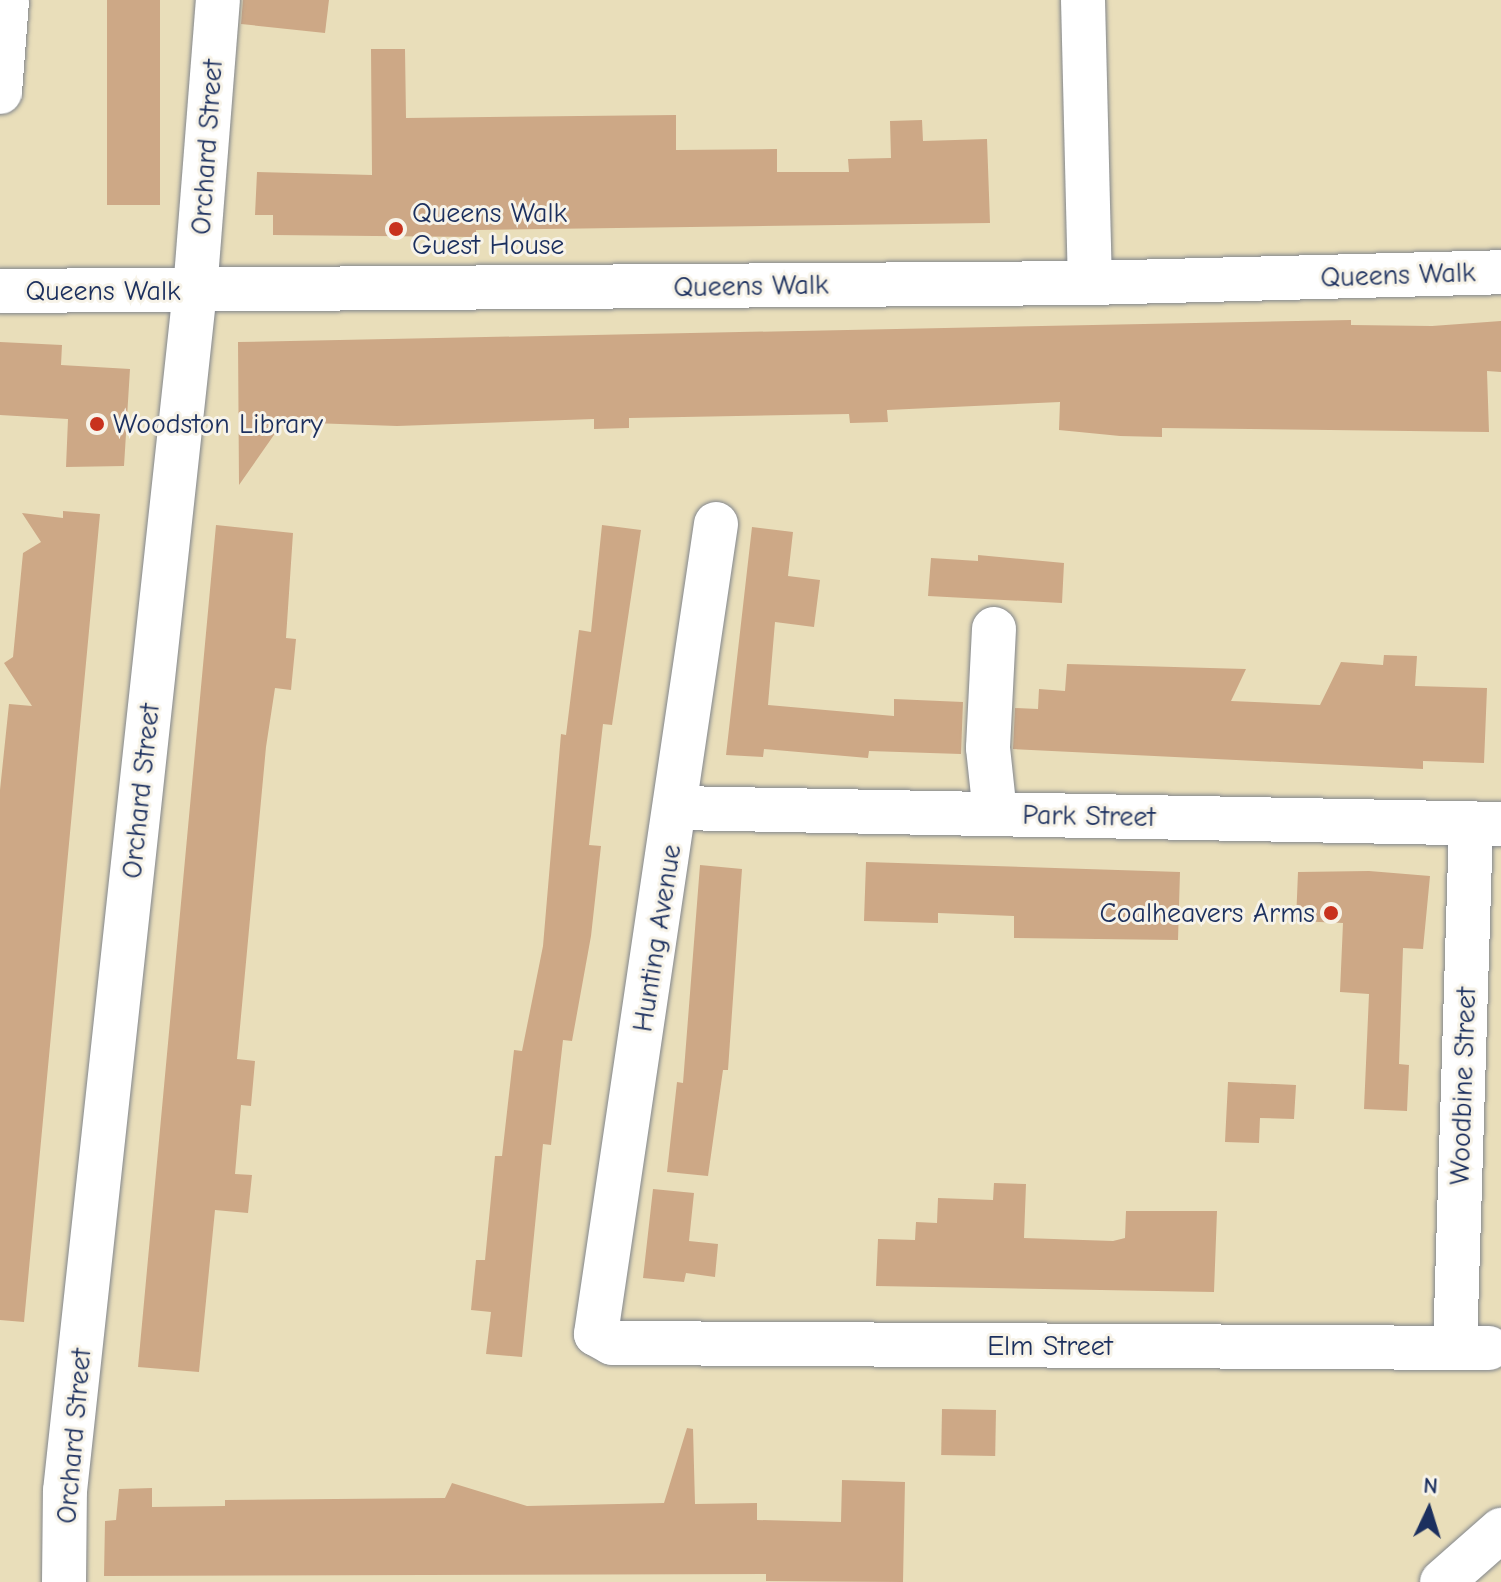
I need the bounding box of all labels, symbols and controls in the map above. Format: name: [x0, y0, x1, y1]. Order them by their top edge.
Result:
street label: Orchard Street: [184, 58, 230, 236]
place label: Queens Walk Guest House: [412, 196, 567, 262]
marker: Queens Walk Guest House: [387, 220, 405, 238]
street label: Queens Walk: [1320, 256, 1476, 294]
street label: Queens Walk: [673, 268, 829, 304]
street label: Queens Walk: [25, 274, 181, 308]
place label: Woodston Library: [113, 407, 323, 441]
marker: Woodston Library: [88, 415, 106, 433]
street label: Orchard Street: [115, 702, 167, 880]
street label: Park Street: [1022, 798, 1156, 834]
street label: Hunting Avenue: [626, 842, 688, 1034]
place label: Coalheavers Arms: [1099, 896, 1315, 930]
marker: Coalheavers Arms: [1322, 904, 1340, 922]
street label: Woodbine Street: [1443, 987, 1483, 1185]
street label: Elm Street: [987, 1329, 1113, 1363]
street label: Orchard Street: [50, 1347, 98, 1525]
north arrow: [1389, 1470, 1469, 1550]
text: N: [1423, 1473, 1439, 1500]

